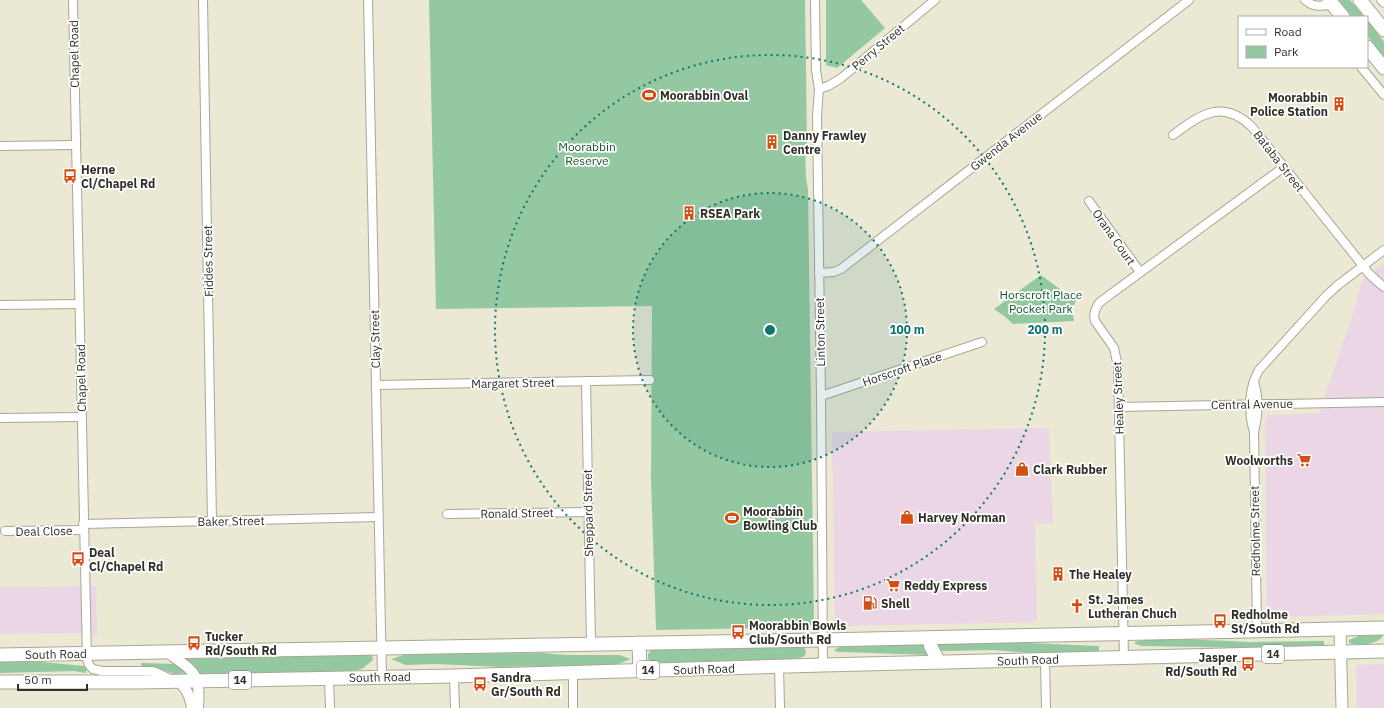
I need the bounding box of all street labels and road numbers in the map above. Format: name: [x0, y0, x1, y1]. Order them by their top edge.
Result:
street label: Chapel Road: [66, 20, 82, 88]
street label: Perry Street: [849, 21, 907, 73]
street label: Gwenda Avenue: [967, 108, 1045, 174]
street label: Bataba Street: [1250, 127, 1308, 195]
street label: Orana Court: [1089, 206, 1139, 268]
street label: Fiddes Street: [200, 225, 216, 297]
street label: Linton Street: [812, 297, 828, 367]
street label: Clay Street: [367, 309, 383, 369]
street label: Chapel Road: [73, 344, 89, 412]
street label: Horscroft Place: [860, 348, 944, 390]
street label: Healey Street: [1109, 361, 1127, 435]
street label: Margaret Street: [471, 375, 555, 391]
street label: Central Avenue: [1211, 396, 1294, 412]
street label: Sheppard Street: [580, 469, 596, 557]
street label: Redholme Street: [1247, 486, 1263, 576]
street label: Ronald Street: [480, 505, 554, 521]
street label: Baker Street: [197, 513, 265, 529]
street label: Deal Close: [15, 523, 73, 539]
road number: 14: [1262, 645, 1284, 663]
street label: South Road: [25, 646, 87, 662]
street label: South Road: [997, 651, 1059, 669]
street label: South Road: [673, 660, 735, 678]
road number: 14: [637, 661, 659, 679]
street label: South Road: [349, 669, 411, 685]
road number: 14: [229, 671, 251, 689]

